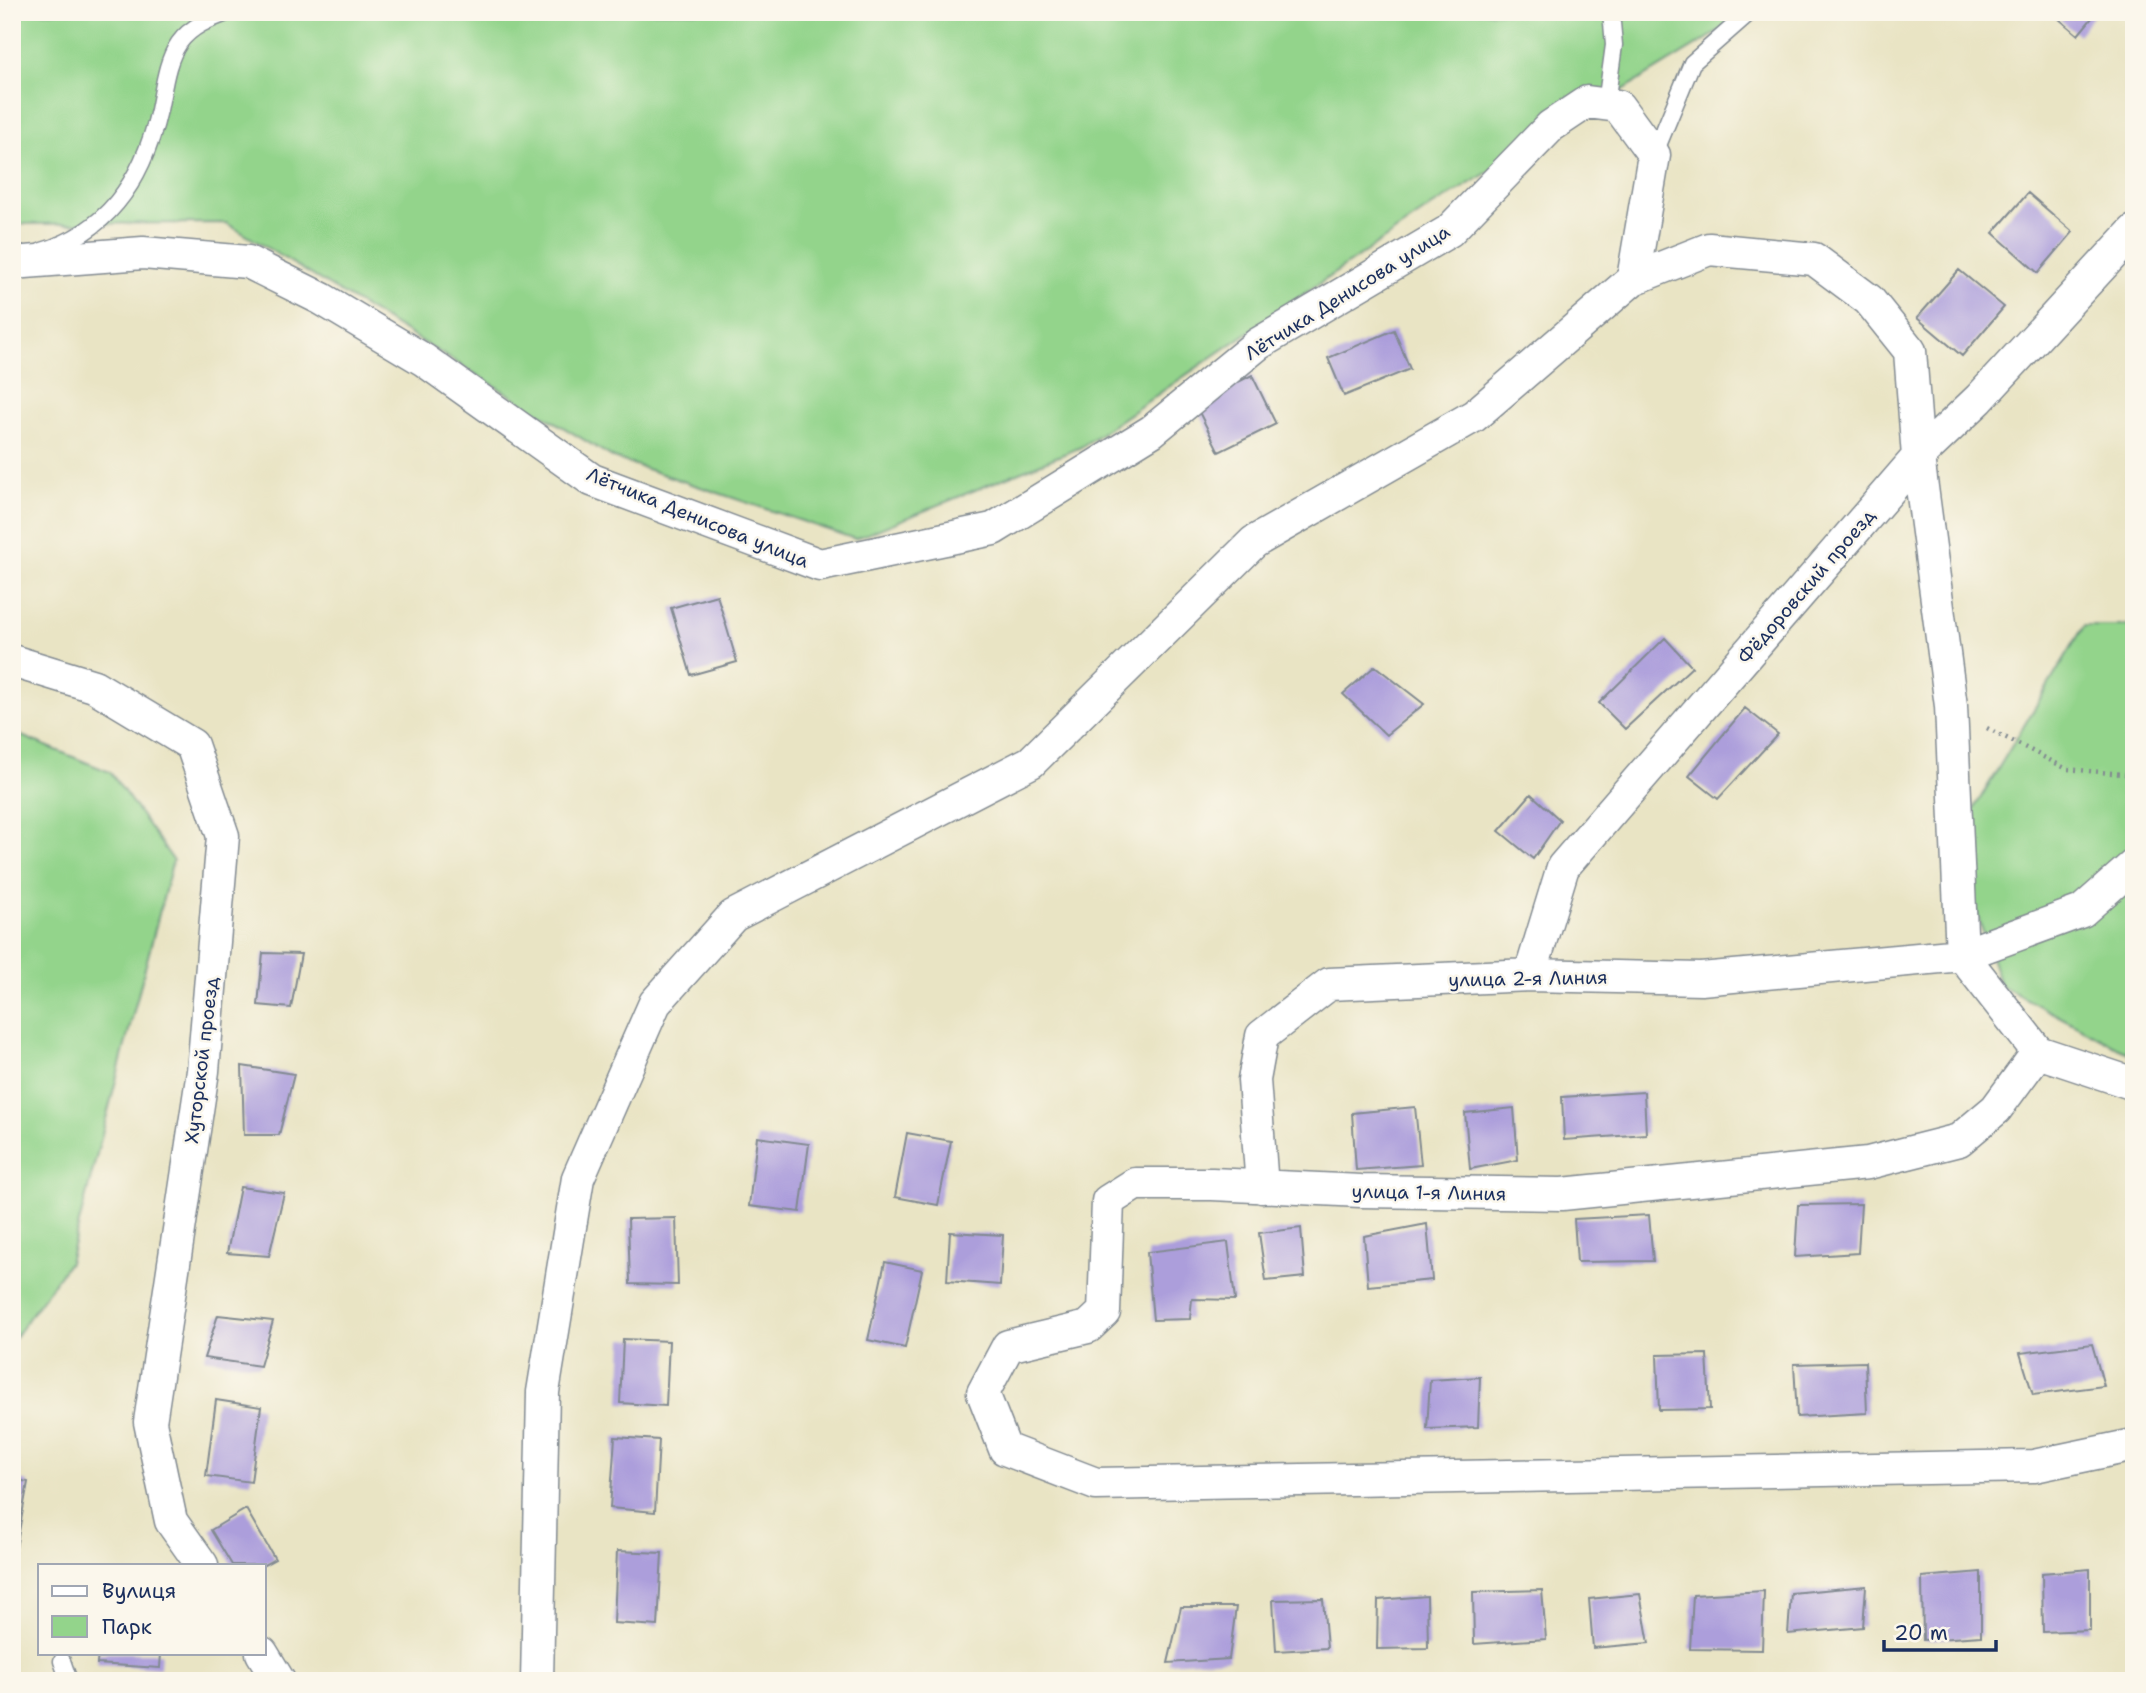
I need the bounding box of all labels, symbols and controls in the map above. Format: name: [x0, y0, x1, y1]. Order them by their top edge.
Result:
street label: Лётчика Денисова улица: [1240, 219, 1455, 366]
street label: Лётчика Денисова улица: [583, 461, 813, 574]
street label: Фёдоровский проезд: [1732, 503, 1881, 669]
street label: улица 2-я Линия: [1448, 965, 1608, 992]
street label: Хуторской проезд: [179, 975, 224, 1145]
street label: улица 1-я Линия: [1351, 1179, 1507, 1206]
legend: [38, 1564, 266, 1654]
text: Вулиця: [102, 1577, 176, 1605]
scale bar: [1884, 1609, 1996, 1653]
text: Парк: [102, 1613, 152, 1641]
text: 20 m: [1894, 1619, 1948, 1647]

